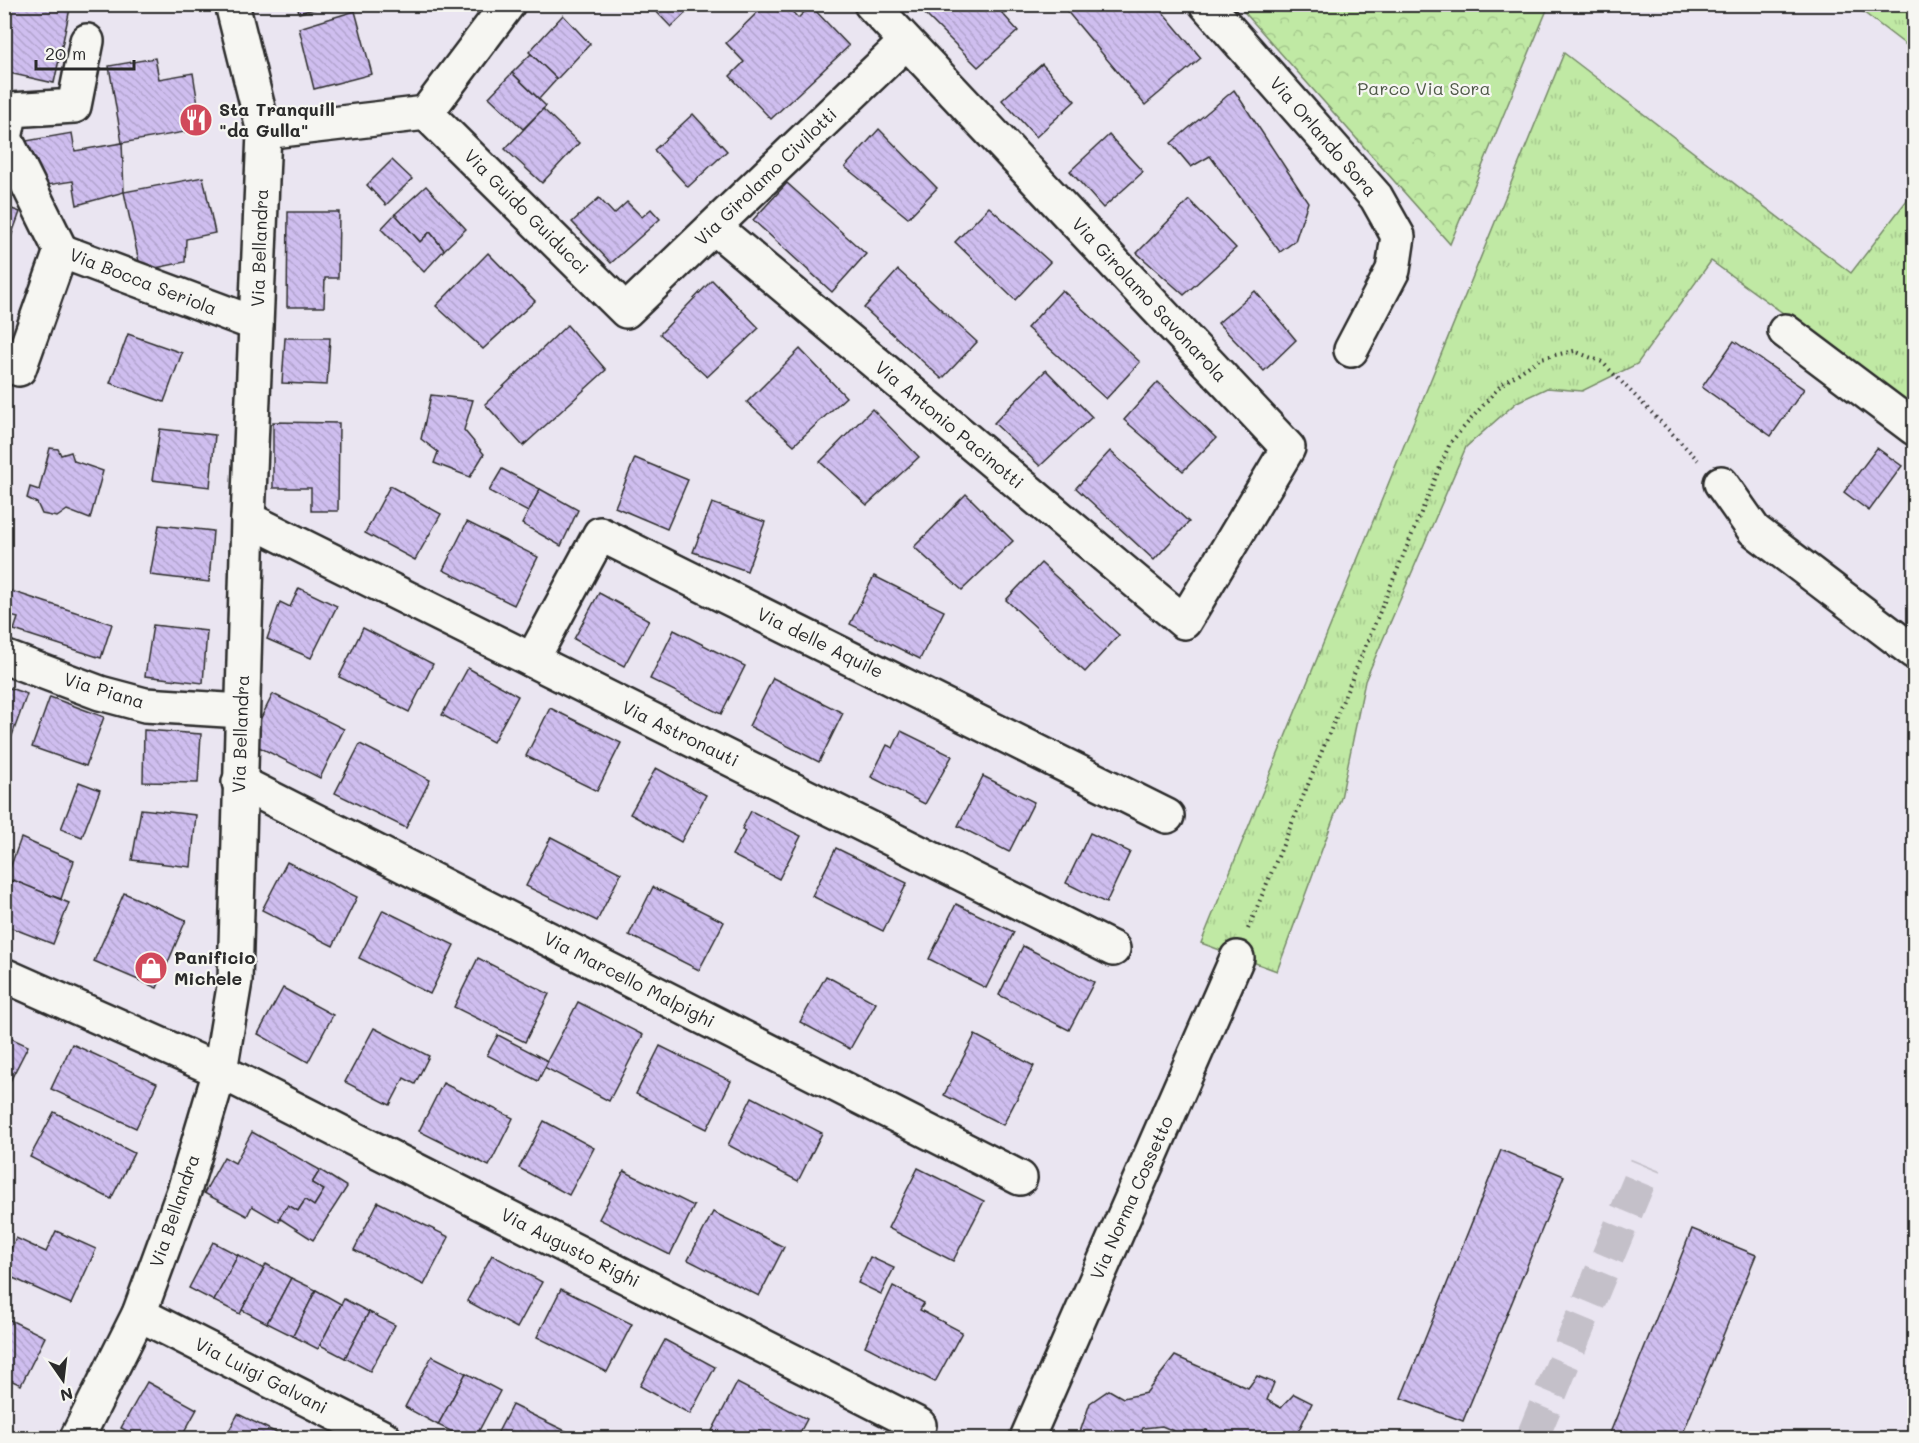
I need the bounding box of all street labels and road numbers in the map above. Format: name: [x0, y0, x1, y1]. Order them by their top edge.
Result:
street label: Via Orlando Sora: [1265, 71, 1383, 202]
street label: Via Girolamo Civilotti: [689, 102, 842, 251]
street label: Via Guido Guiducci: [459, 144, 594, 279]
street label: Via Bellandra: [245, 188, 273, 307]
street label: Via Girolamo Savonarola: [1067, 212, 1233, 387]
street label: Via Bocca Seriola: [66, 242, 221, 320]
street label: Via Antonio Pacinotti: [870, 355, 1029, 494]
street label: Via delle Aquile: [753, 601, 888, 683]
street label: Via Piana: [61, 666, 147, 714]
street label: Via Bellandra: [226, 674, 254, 793]
street label: Via Astronauti: [618, 694, 743, 772]
street label: Via Marcello Malpighi: [540, 926, 719, 1033]
street label: Via Norma Cossetto: [1084, 1112, 1178, 1283]
street label: Via Bellandra: [143, 1151, 205, 1270]
street label: Via Augusto Righi: [497, 1202, 644, 1293]
street label: Via Luigi Galvani: [191, 1331, 332, 1419]

